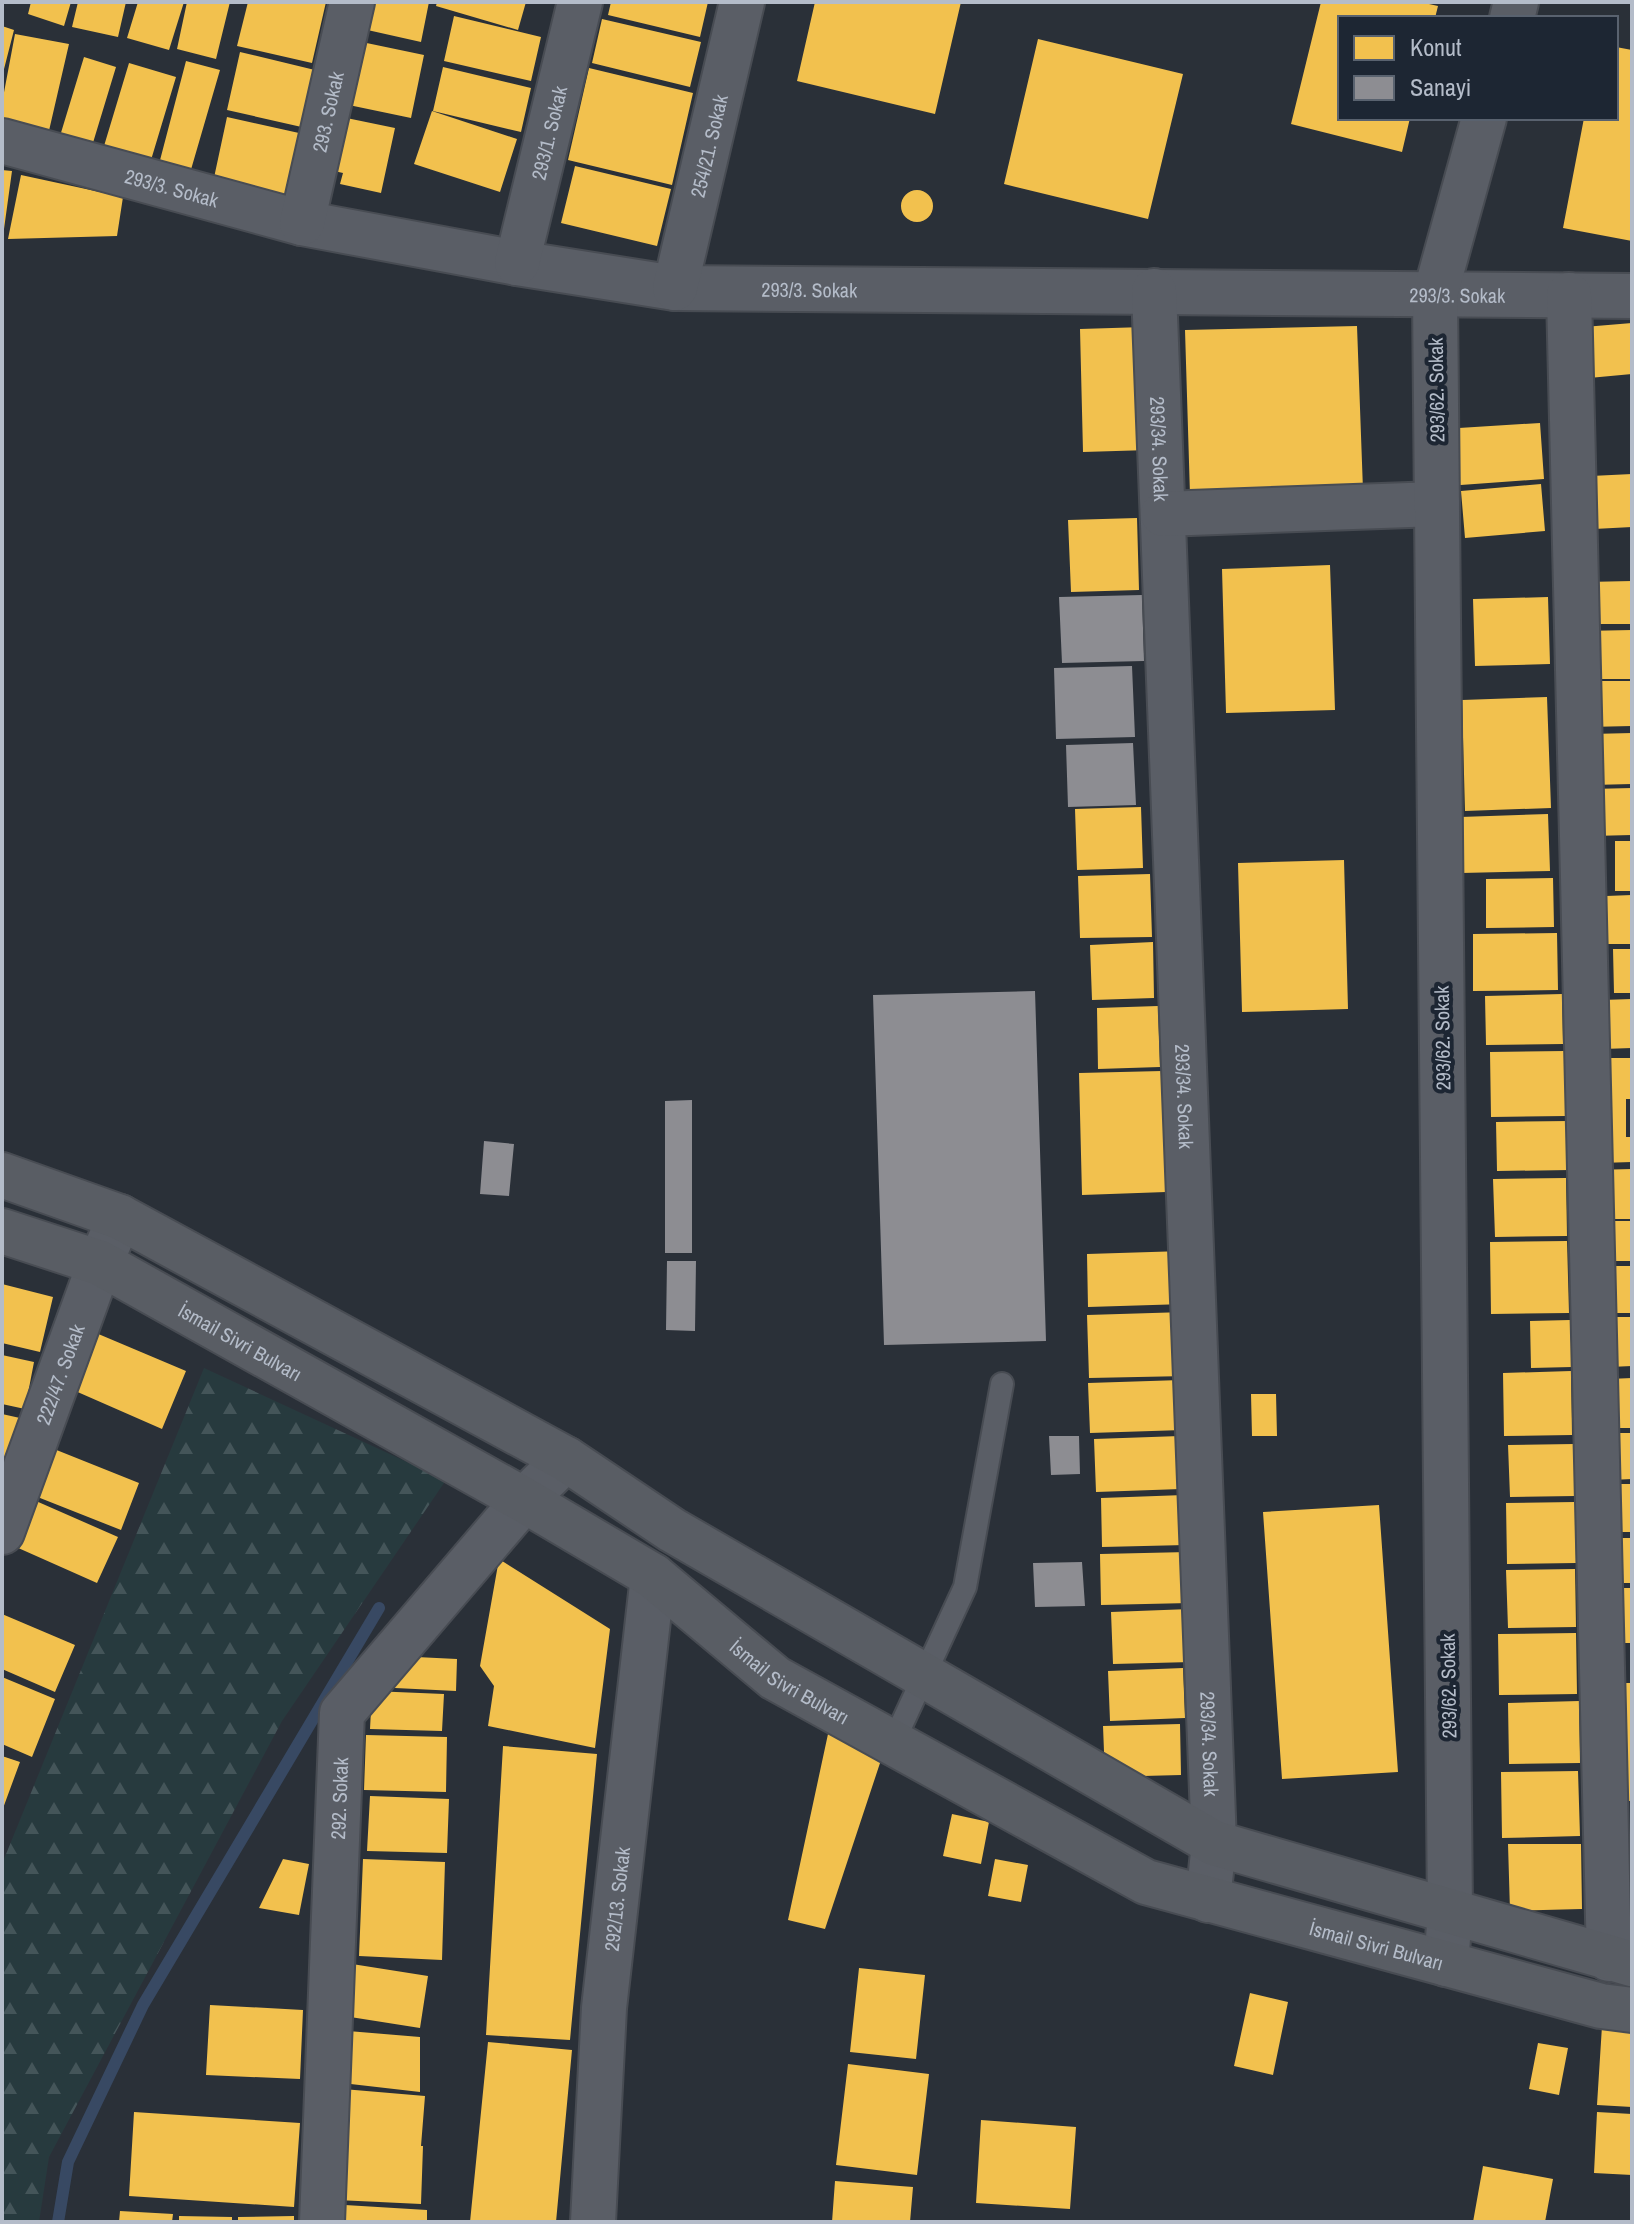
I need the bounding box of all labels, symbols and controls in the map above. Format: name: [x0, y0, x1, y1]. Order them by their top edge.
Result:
legend: [1338, 16, 1618, 120]
text: Konut: [1410, 31, 1462, 63]
street label: 293. Sokak: [305, 68, 350, 155]
text: Sanayi: [1410, 71, 1471, 103]
street label: 293/1. Sokak: [524, 82, 573, 182]
street label: 254/21. Sokak: [683, 91, 734, 200]
street label: 293/3. Sokak: [122, 162, 222, 213]
street label: 293/3. Sokak: [761, 275, 858, 303]
street label: 293/3. Sokak: [1409, 281, 1506, 308]
street label: 293/62. Sokak: [1422, 337, 1450, 443]
street label: 293/34. Sokak: [1145, 396, 1176, 503]
street label: 293/62. Sokak: [1428, 985, 1456, 1091]
street label: 293/34. Sokak: [1170, 1043, 1201, 1150]
street label: İsmail Sivri Bulvarı: [174, 1296, 307, 1387]
street label: 222/47. Sokak: [29, 1319, 90, 1428]
street label: İsmail Sivri Bulvarı: [725, 1633, 854, 1730]
street label: 293/62. Sokak: [1434, 1633, 1462, 1739]
street label: 293/34. Sokak: [1195, 1691, 1226, 1798]
street label: 292. Sokak: [324, 1756, 354, 1840]
street label: 292/13. Sokak: [597, 1845, 636, 1953]
street label: İsmail Sivri Bulvarı: [1307, 1914, 1447, 1976]

